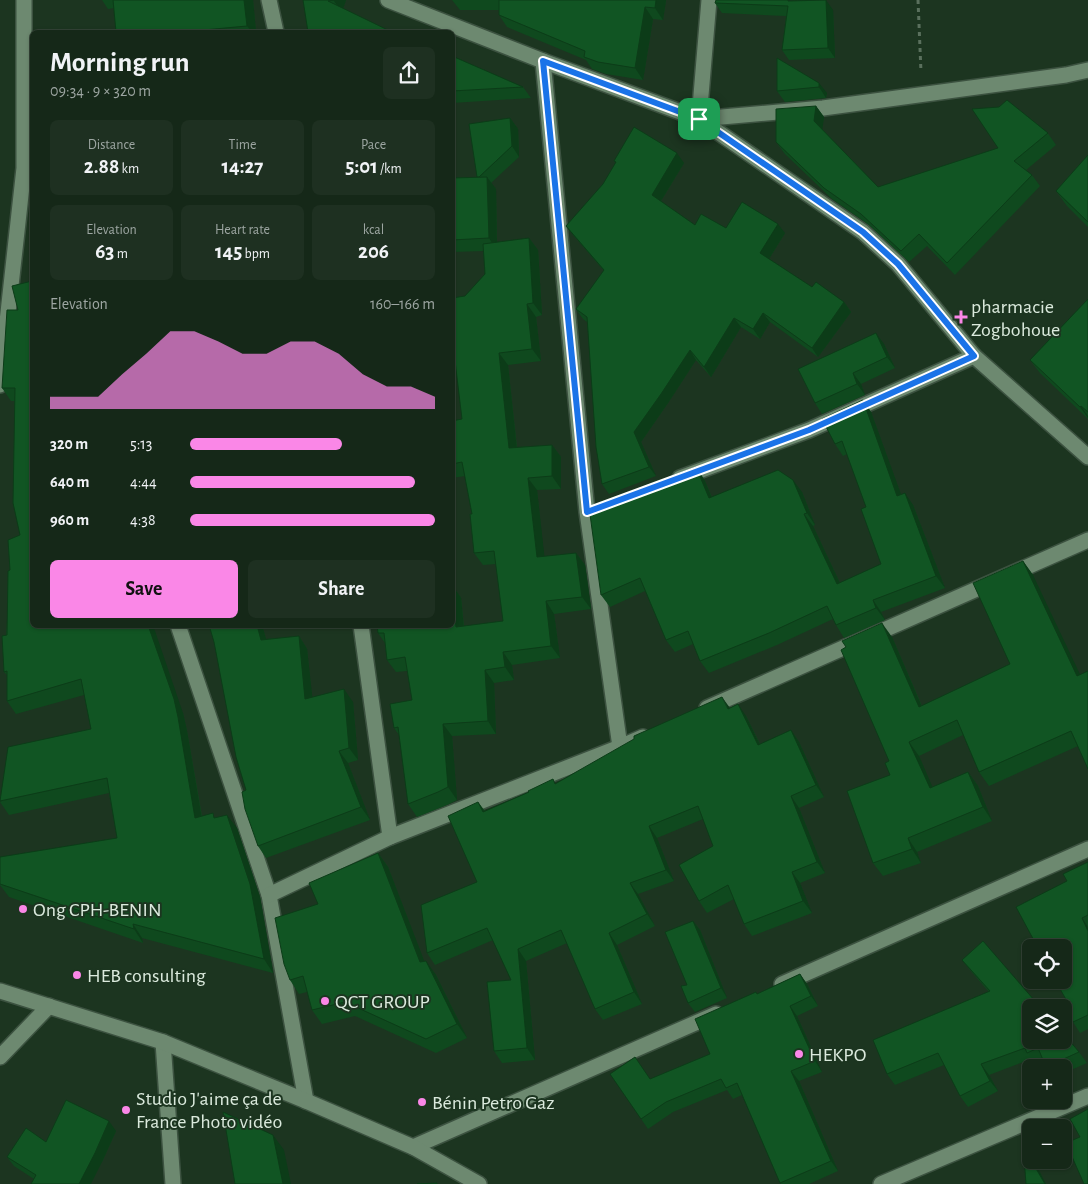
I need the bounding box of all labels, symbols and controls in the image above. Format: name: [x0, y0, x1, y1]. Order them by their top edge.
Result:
button: share: [383, 47, 435, 99]
text: Morning run: [50, 49, 190, 77]
text: 09:34 · 9 × 320 m: [50, 83, 151, 99]
pin: [678, 98, 720, 140]
icon: arrive: [685, 105, 713, 133]
text: Distance: [88, 138, 135, 152]
text: Time: [229, 138, 256, 152]
text: Pace: [361, 138, 386, 152]
text: 2.88: [84, 156, 119, 177]
text: 14:27: [222, 156, 263, 177]
text: 5:01: [345, 156, 378, 177]
text: km: [119, 162, 139, 176]
text: /km: [378, 162, 402, 176]
text: Elevation: [86, 223, 137, 237]
text: Heart rate: [215, 223, 270, 237]
text: kcal: [363, 223, 384, 237]
text: 63: [95, 241, 114, 262]
text: 145: [215, 241, 242, 262]
text: 206: [358, 241, 389, 262]
text: m: [114, 247, 128, 261]
text: bpm: [242, 247, 270, 261]
text: Elevation: [50, 296, 108, 312]
text: 160–166 m: [370, 296, 435, 312]
place label: pharmacie Zogbohoue: [971, 297, 1060, 340]
marker: pharmacie Zogbohoue: [955, 311, 967, 323]
text: 320 m: [50, 436, 88, 452]
text: 5:13: [130, 436, 152, 452]
text: 640 m: [50, 474, 89, 490]
text: 4:44: [130, 474, 157, 490]
text: 960 m: [50, 512, 89, 528]
text: 4:38: [130, 512, 156, 528]
button: Save: [50, 560, 238, 618]
button: Share: [248, 560, 435, 618]
place label: Ong CPH-BENIN: [33, 900, 162, 920]
marker: Ong CPH-BENIN: [17, 903, 29, 915]
map controls: [1022, 939, 1072, 1169]
button: locate: [1022, 939, 1072, 989]
place label: HEB consulting: [87, 966, 206, 986]
marker: HEB consulting: [71, 969, 83, 981]
place label: QCT GROUP: [335, 992, 430, 1012]
marker: QCT GROUP: [319, 995, 331, 1007]
button: layers: [1022, 999, 1072, 1049]
place label: HEKPO: [809, 1045, 866, 1065]
marker: HEKPO: [793, 1048, 805, 1060]
button: +: [1022, 1059, 1072, 1109]
place label: Studio J'aime ça de France Photo vidéo: [136, 1089, 282, 1132]
place label: Bénin Petro Gaz: [432, 1093, 555, 1113]
marker: Bénin Petro Gaz: [416, 1096, 428, 1108]
marker: Studio J'aime ça de France Photo vidéo: [120, 1104, 132, 1116]
button: −: [1022, 1119, 1072, 1169]

